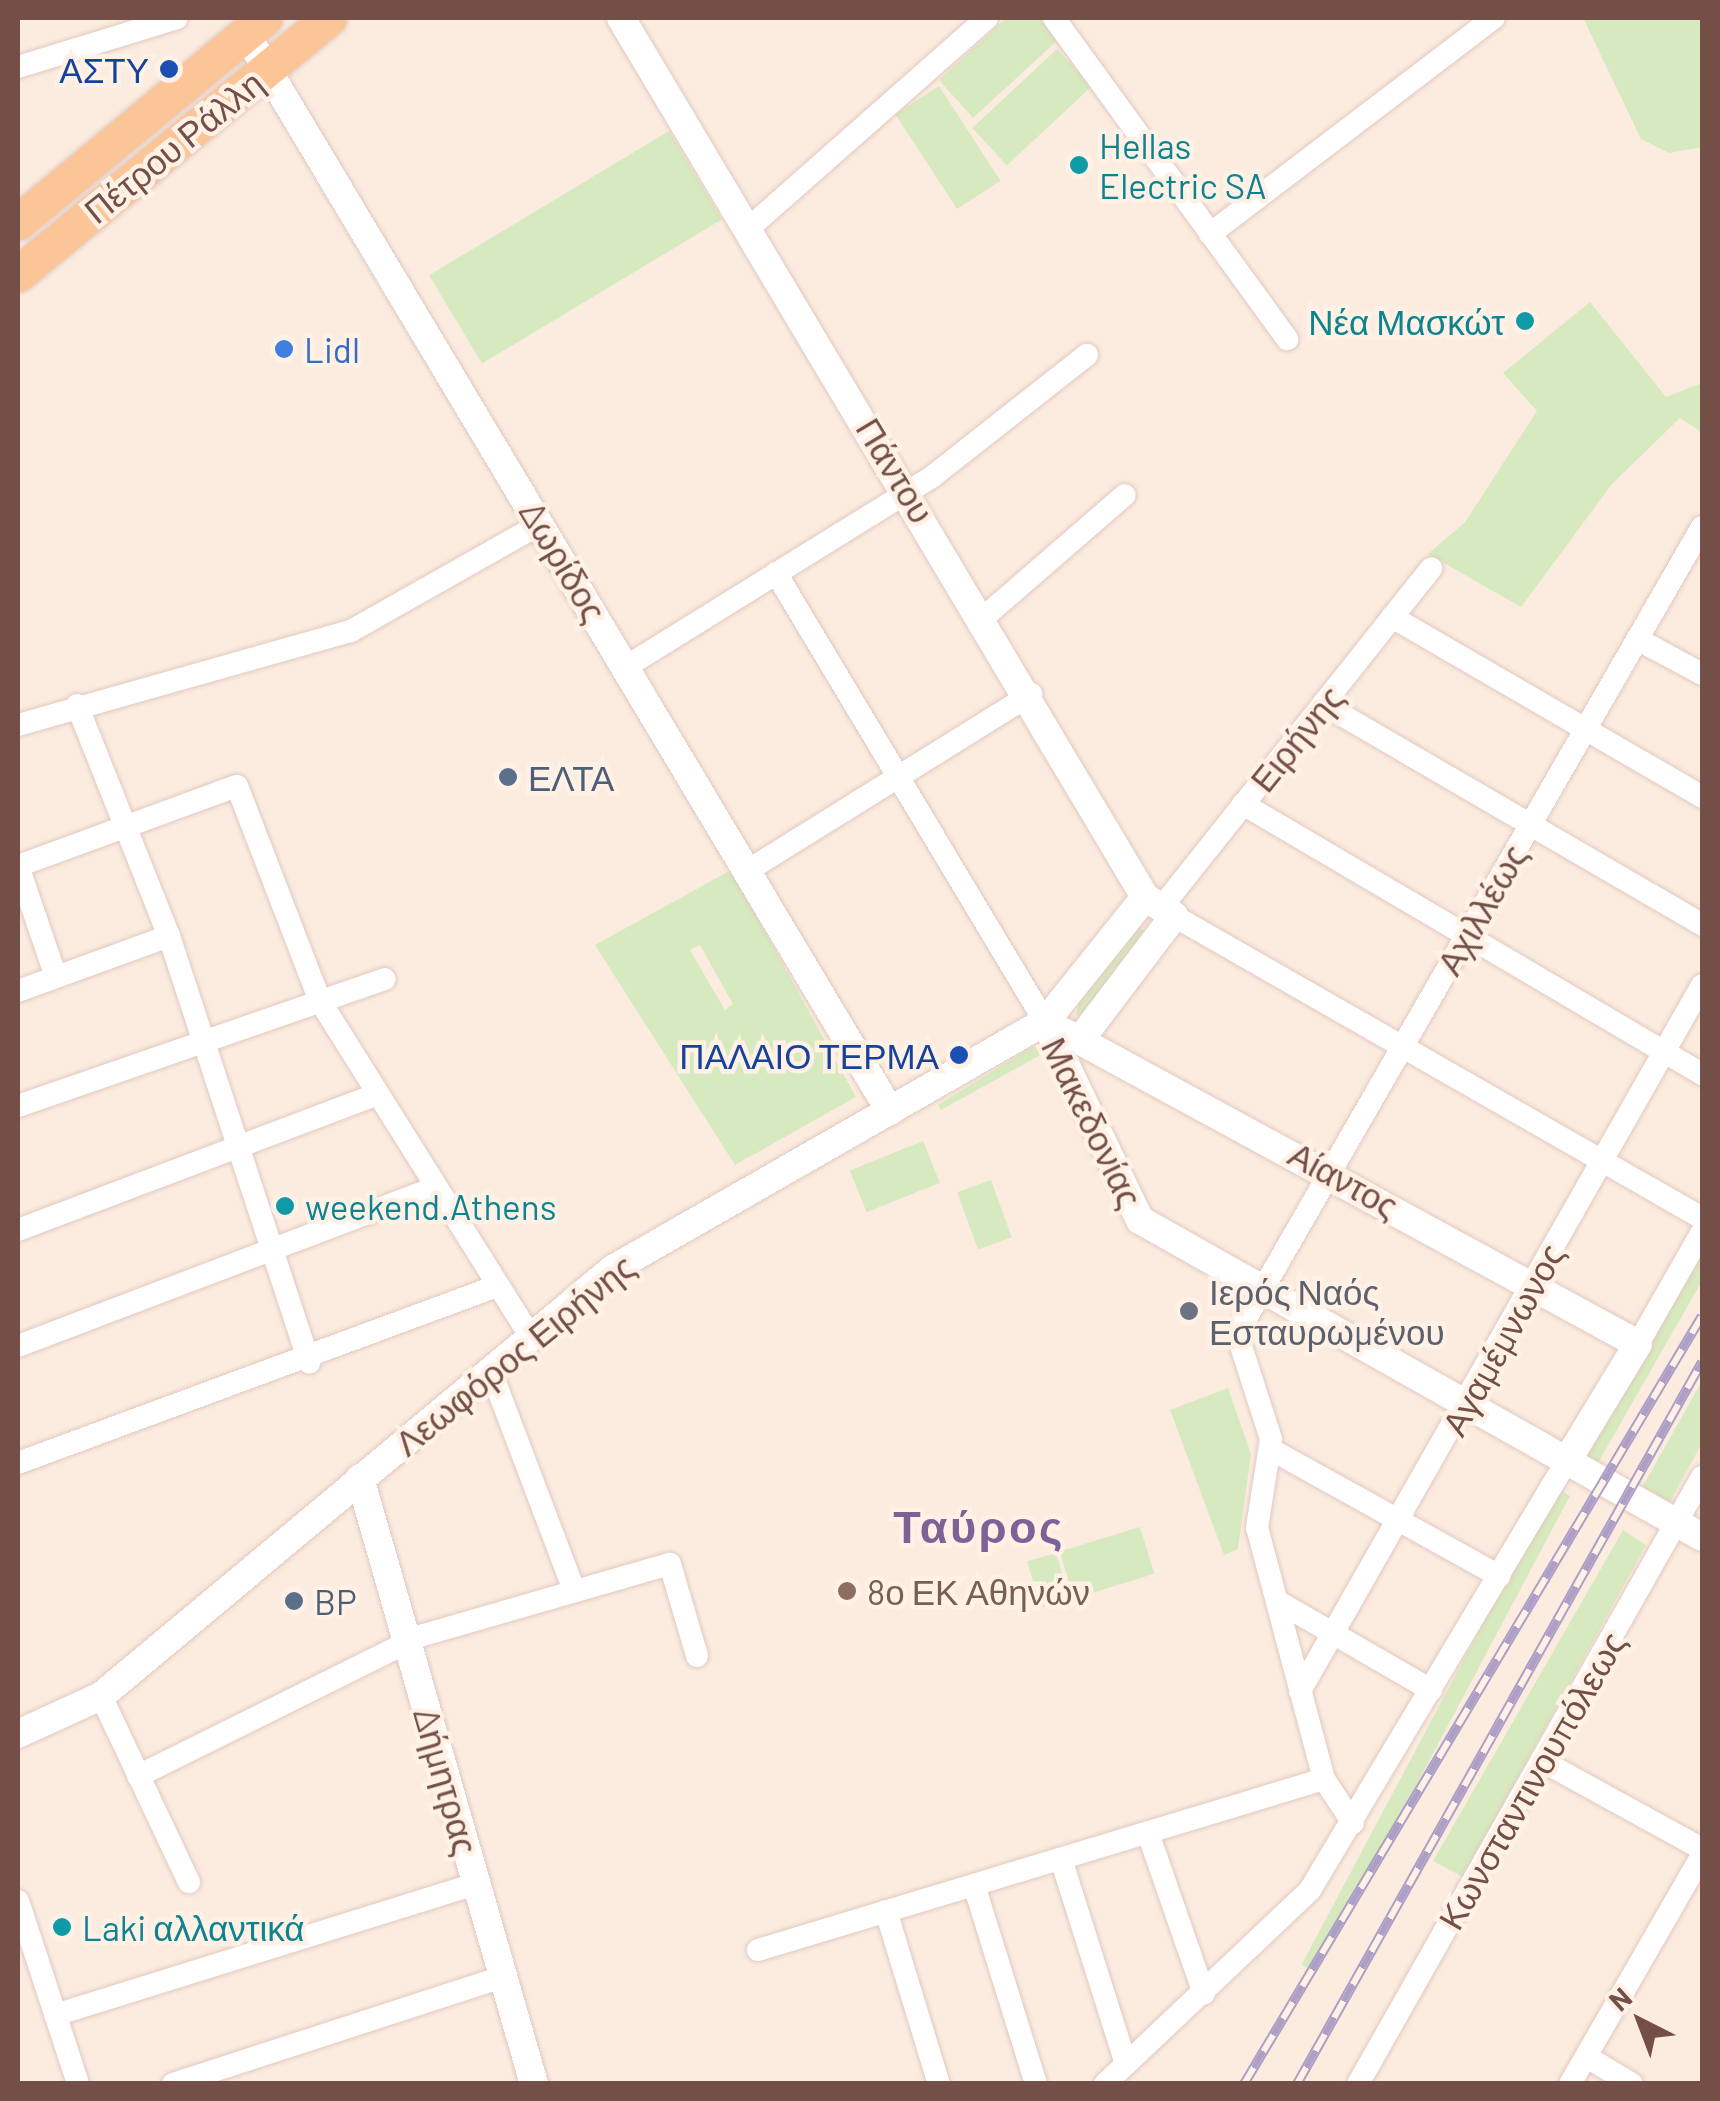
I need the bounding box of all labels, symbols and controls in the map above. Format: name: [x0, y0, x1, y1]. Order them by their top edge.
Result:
place label: ΑΣΤΥ: [59, 48, 149, 90]
marker: ΑΣΤΥ: [158, 58, 180, 80]
street label: Πέτρου Ράλλη: [75, 61, 271, 231]
place label: Hellas Electric SA: [1099, 124, 1266, 206]
marker: Hellas Electric SA: [1068, 154, 1090, 176]
place label: Νέα Μασκώτ: [1308, 300, 1505, 342]
marker: Νέα Μασκώτ: [1514, 310, 1536, 332]
place label: Lidl: [304, 328, 360, 370]
marker: Lidl: [273, 338, 295, 360]
street label: Πάντου: [848, 410, 944, 530]
street label: Δωρίδος: [512, 493, 616, 629]
street label: Ειρήνης: [1241, 676, 1351, 800]
place label: ΕΛΤΑ: [528, 756, 614, 798]
marker: ΕΛΤΑ: [497, 766, 519, 788]
street label: Αχιλλέως: [1427, 836, 1535, 982]
street label: Μακεδονίας: [1034, 1030, 1152, 1214]
place label: ΠΑΛΑΙΟ ΤΕΡΜΑ: [679, 1034, 939, 1076]
marker: ΠΑΛΑΙΟ ΤΕΡΜΑ: [948, 1044, 970, 1066]
street label: Αίαντος: [1282, 1132, 1406, 1226]
place label: weekend.Athens: [305, 1185, 556, 1227]
marker: weekend.Athens: [274, 1195, 296, 1217]
street label: Αγαμέμνωνος: [1432, 1236, 1572, 1442]
street label: Λεωφόρος Ειρήνης: [386, 1245, 642, 1463]
place label: Ιερός Ναός Εσταυρωμένου: [1209, 1270, 1445, 1352]
marker: Ιερός Ναός Εσταυρωμένου: [1178, 1300, 1200, 1322]
district label: Ταύρος: [893, 1499, 1065, 1553]
place label: 8ο ΕΚ Αθηνών: [867, 1570, 1090, 1612]
place label: BP: [314, 1580, 357, 1622]
marker: 8ο ΕΚ Αθηνών: [836, 1580, 858, 1602]
marker: BP: [283, 1590, 305, 1612]
street label: Κωνσταντινουπόλεως: [1429, 1624, 1633, 1936]
street label: Δήμητρας: [406, 1703, 488, 1859]
place label: Laki αλλαντικά: [82, 1906, 305, 1948]
marker: Laki αλλαντικά: [51, 1916, 73, 1938]
north arrow: [1590, 1971, 1690, 2071]
text: N: [1602, 1980, 1638, 2018]

